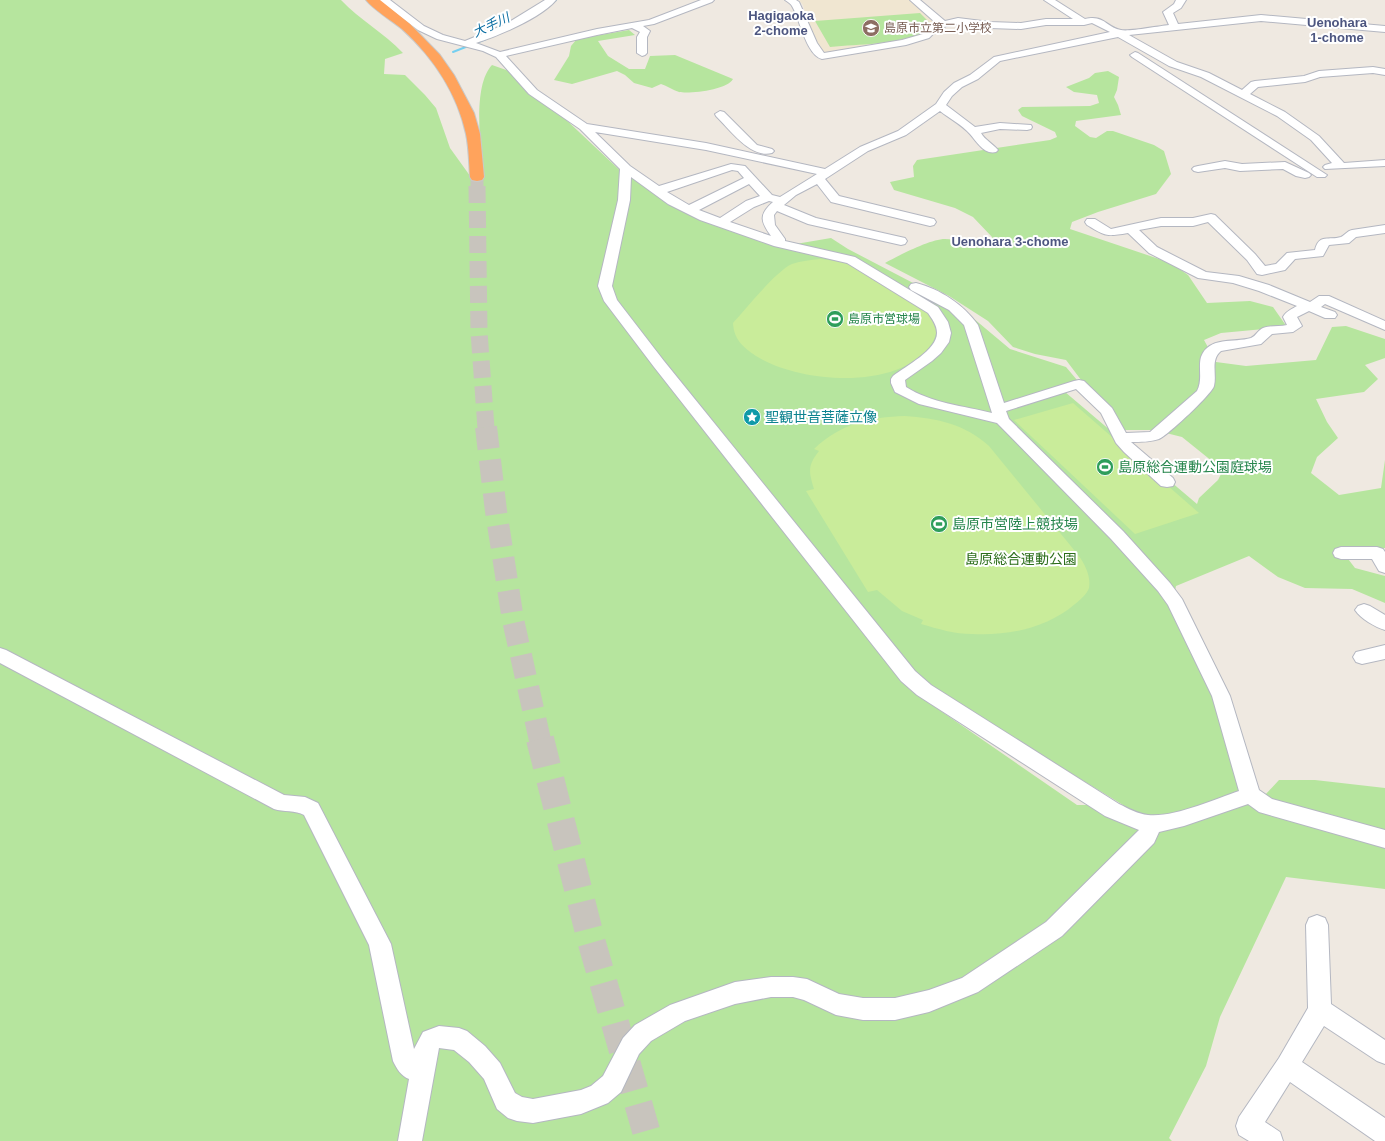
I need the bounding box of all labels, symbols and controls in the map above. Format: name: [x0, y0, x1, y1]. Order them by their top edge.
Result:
district label: Hagigaoka 2-chome: [748, 8, 815, 38]
water label: 大手川: [470, 9, 514, 40]
district label: Uenohara 1-chome: [1307, 15, 1368, 45]
school or university icon: 島原市立第二小学校: [861, 18, 881, 38]
place label: 島原市立第二小学校: [884, 21, 992, 35]
district label: Uenohara 3-chome: [951, 234, 1069, 249]
sports icon: 島原市営球場: [825, 309, 845, 329]
place label: 島原市営球場: [848, 312, 920, 326]
place icon: 聖観世音菩薩立像: [742, 407, 762, 427]
place label: 聖観世音菩薩立像: [765, 409, 877, 425]
sports icon: 島原総合運動公園庭球場: [1095, 457, 1115, 477]
place label: 島原総合運動公園庭球場: [1118, 459, 1272, 475]
sports icon: 島原市営陸上競技場: [929, 514, 949, 534]
place label: 島原市営陸上競技場: [952, 516, 1078, 532]
park label: 島原総合運動公園: [965, 551, 1077, 567]

